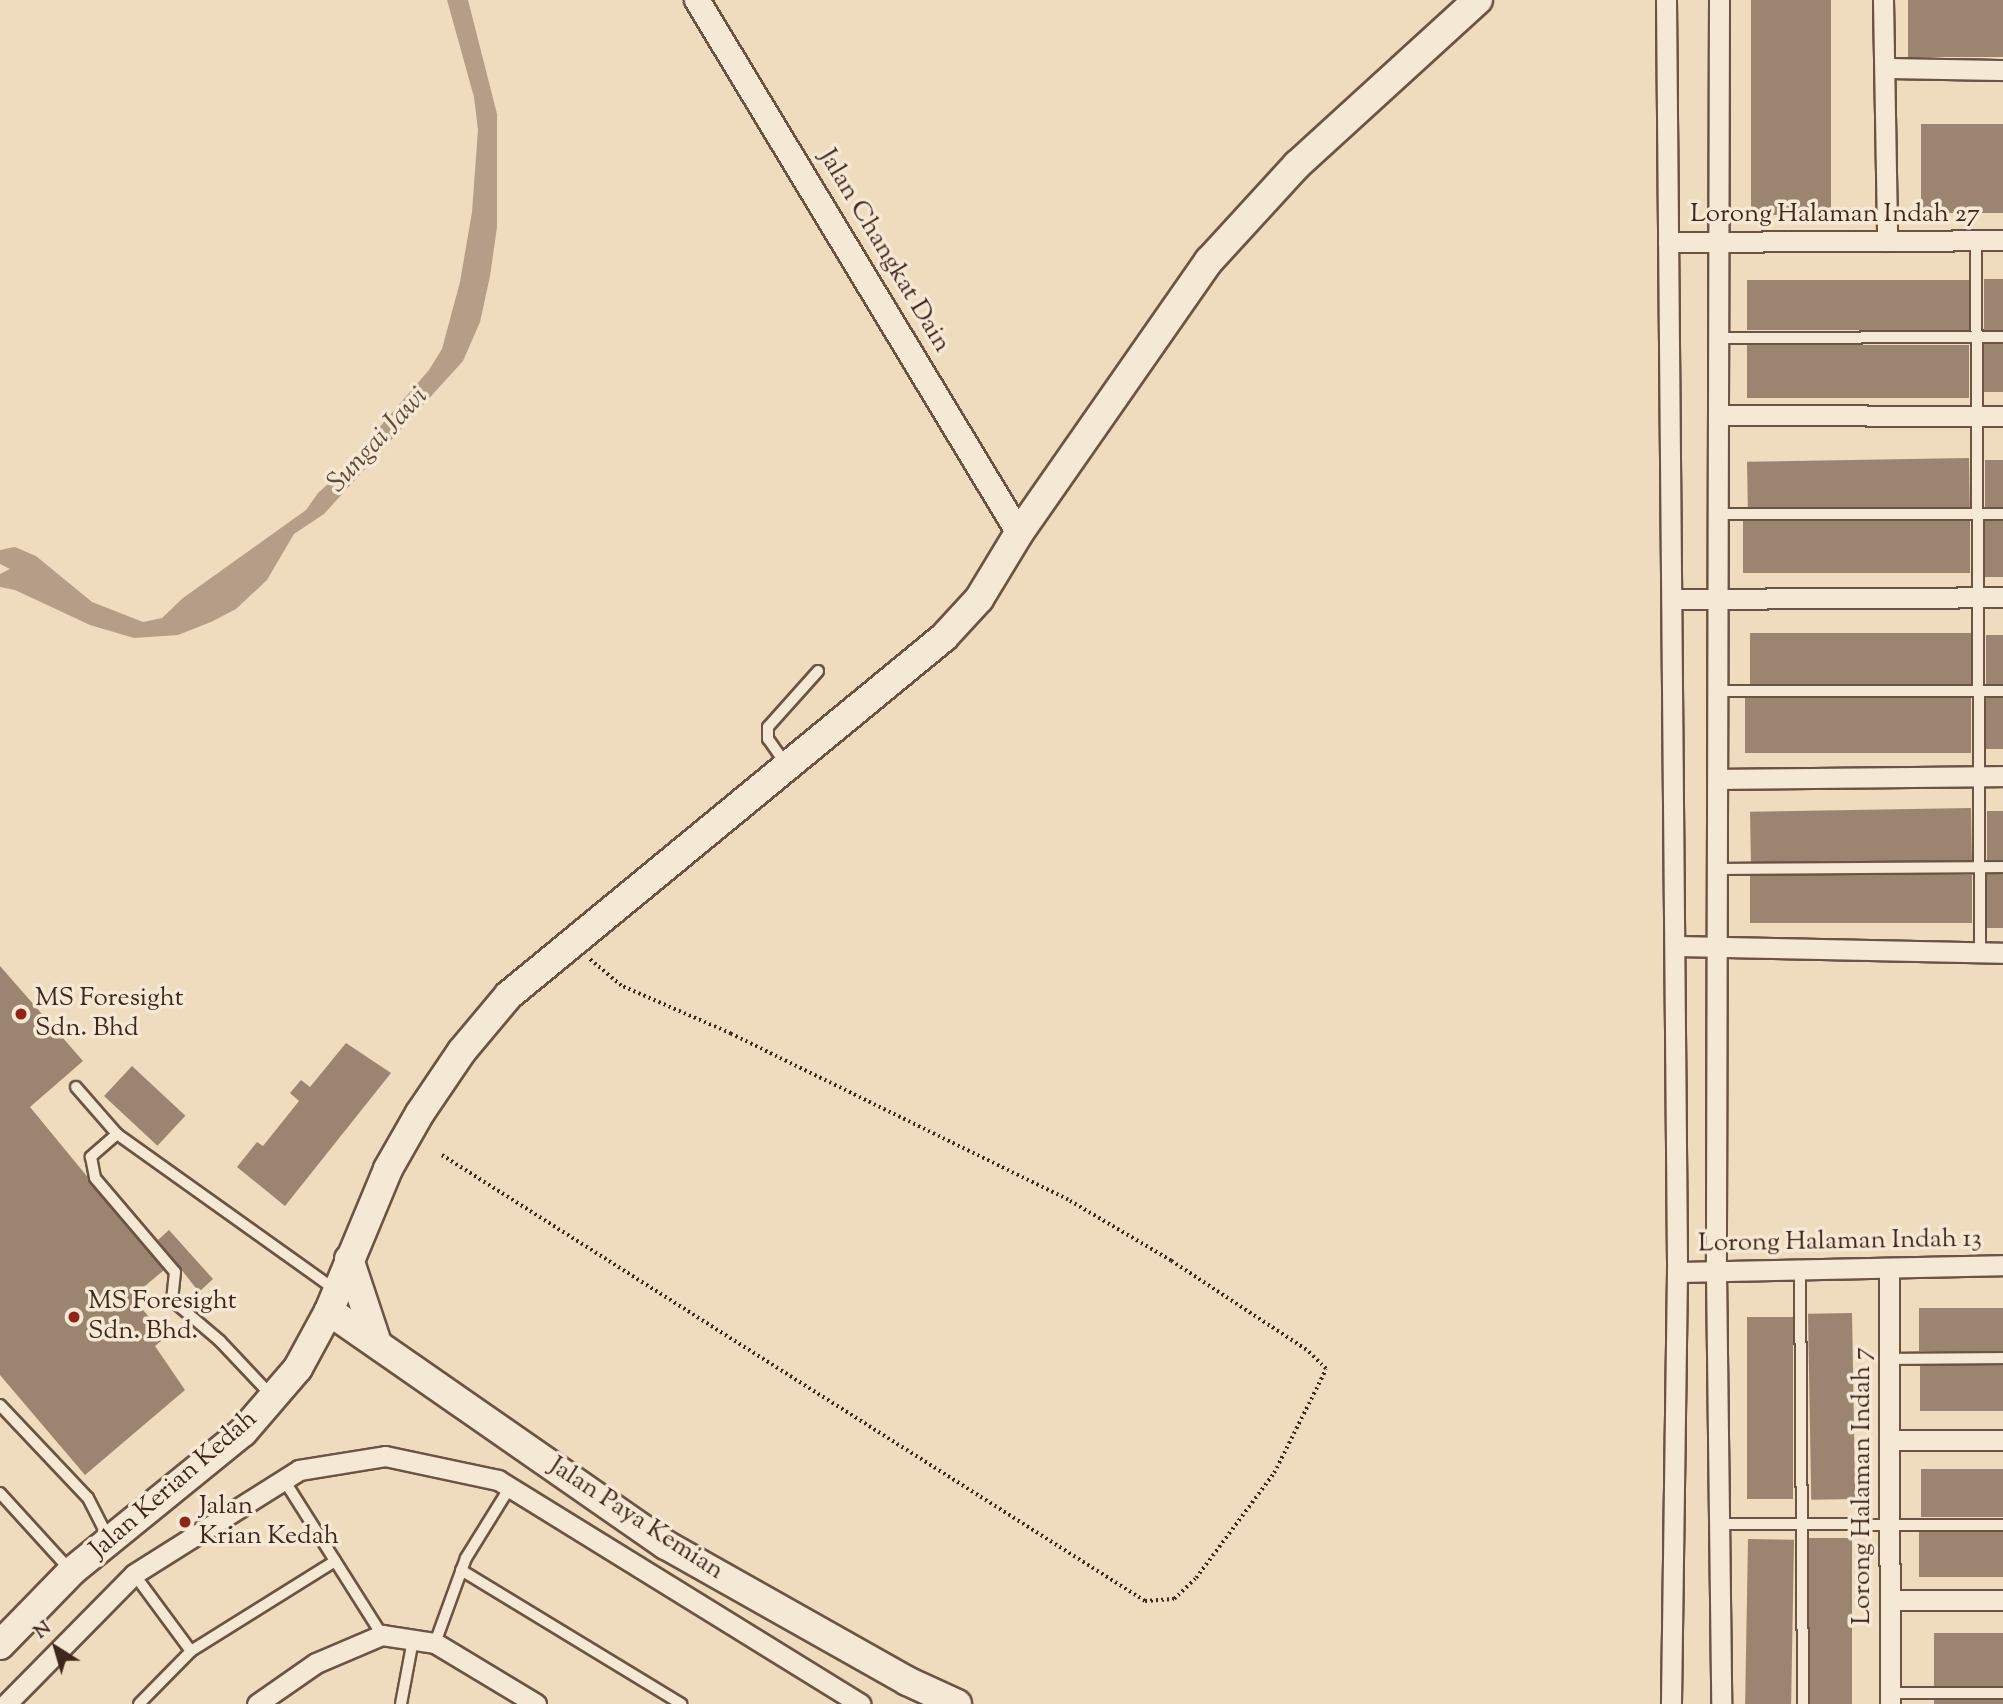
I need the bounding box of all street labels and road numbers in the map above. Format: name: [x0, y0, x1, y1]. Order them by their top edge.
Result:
street label: Jalan Changkat Dain: [811, 144, 957, 358]
street label: Lorong Halaman Indah 27: [1690, 199, 1980, 231]
street label: Lorong Halaman Indah 13: [1698, 1224, 1982, 1260]
street label: Lorong Halaman Indah 7: [1847, 1347, 1879, 1625]
street label: Jalan Kerian Kedah: [84, 1404, 264, 1566]
street label: Jalan Paya Kemian: [543, 1451, 729, 1587]

